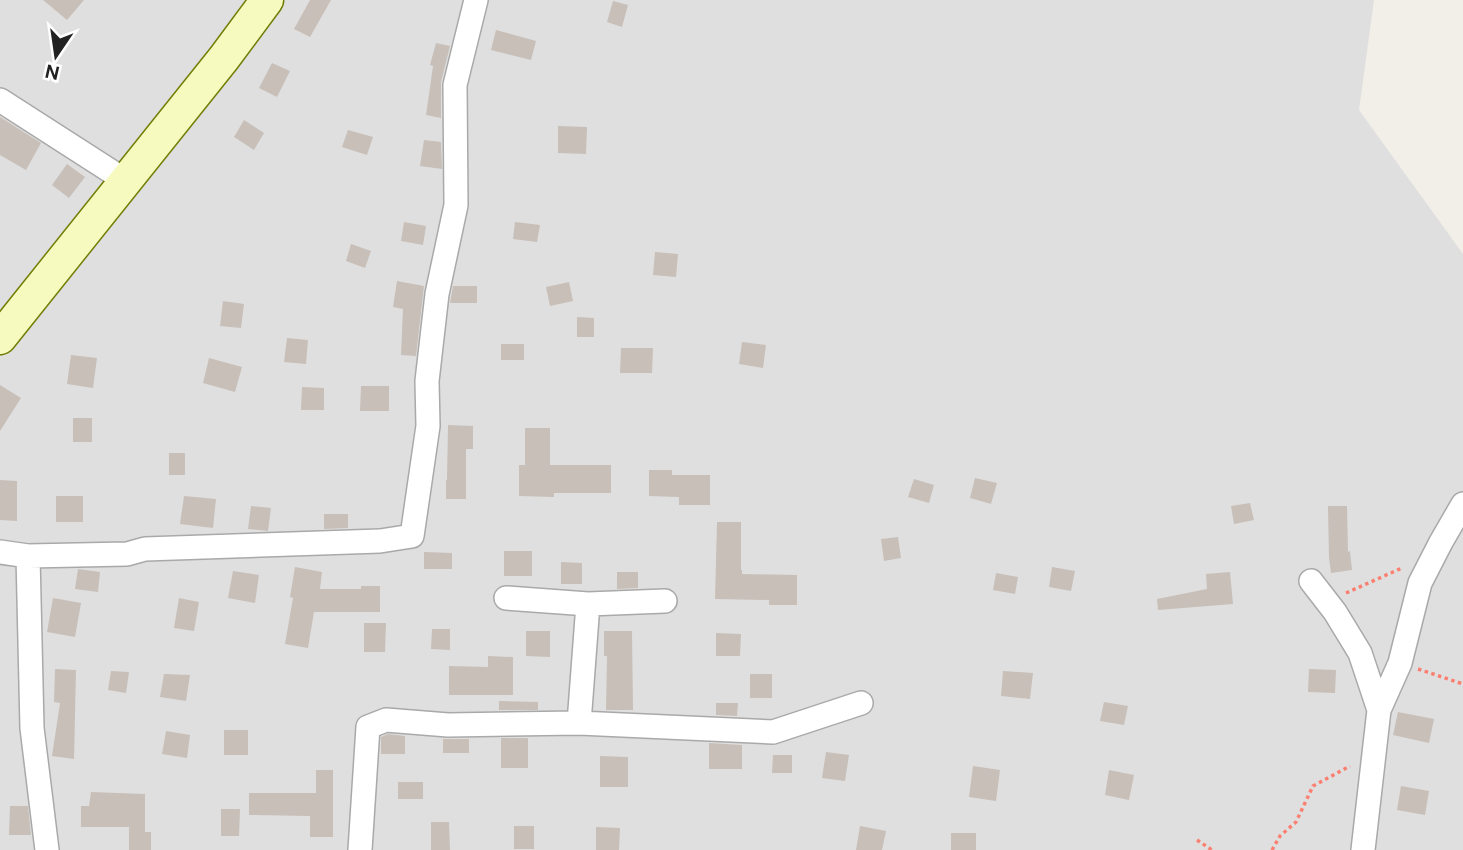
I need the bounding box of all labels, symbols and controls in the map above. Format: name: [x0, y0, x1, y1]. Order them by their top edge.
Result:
north arrow: [21, 21, 91, 91]
text: N: [43, 58, 62, 86]

